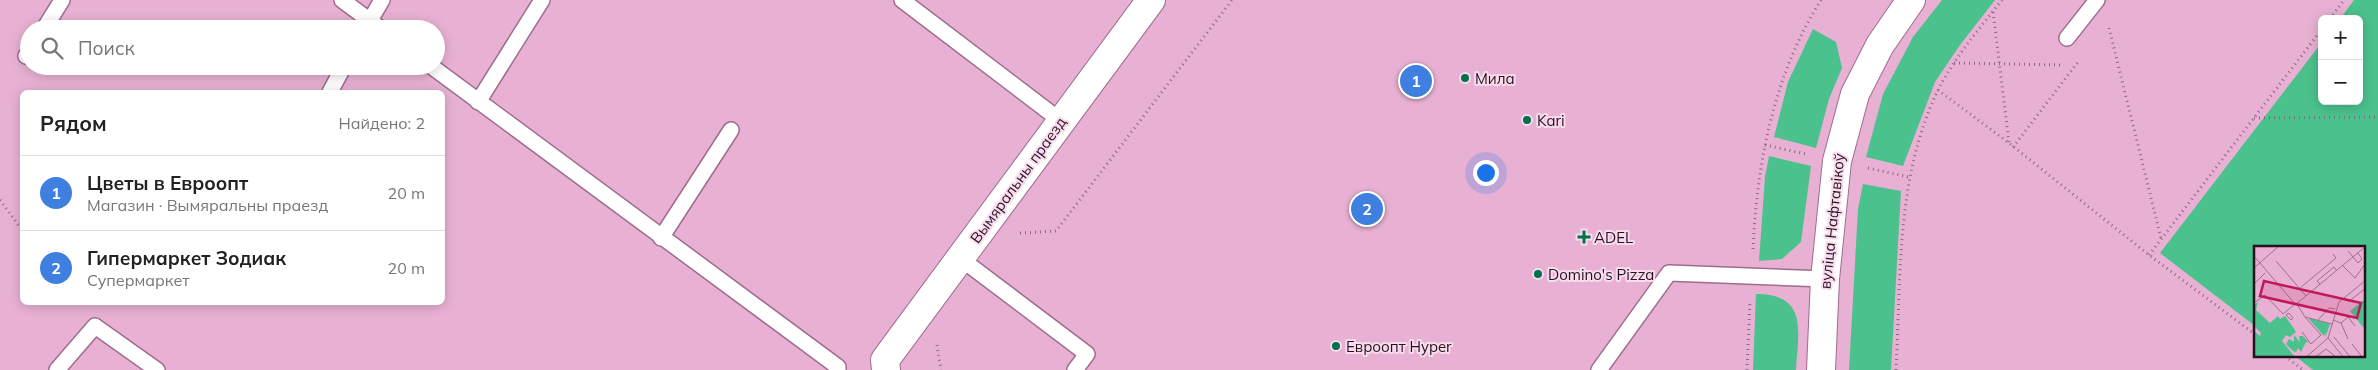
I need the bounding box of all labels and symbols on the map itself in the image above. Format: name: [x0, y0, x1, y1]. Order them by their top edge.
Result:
pin: 1: [1400, 62, 1432, 100]
place label: Мила: [1475, 69, 1515, 88]
marker: Мила: [1459, 72, 1471, 84]
place label: Kari: [1537, 111, 1565, 130]
street label: Вымяральны праезд: [966, 113, 1070, 247]
marker: Kari: [1521, 114, 1533, 126]
street label: вуліца Нафтавікоў: [1815, 152, 1849, 290]
your location: [1473, 160, 1499, 186]
pin: 2: [1351, 190, 1383, 228]
place label: ADEL: [1594, 228, 1633, 247]
marker: ADEL: [1578, 231, 1590, 243]
inset map: [2254, 246, 2366, 358]
place label: Domino's Pizza: [1548, 265, 1654, 284]
marker: Domino's Pizza: [1532, 268, 1544, 280]
place label: Евроопт Hyper: [1346, 337, 1452, 356]
marker: Евроопт Hyper: [1330, 340, 1342, 352]

